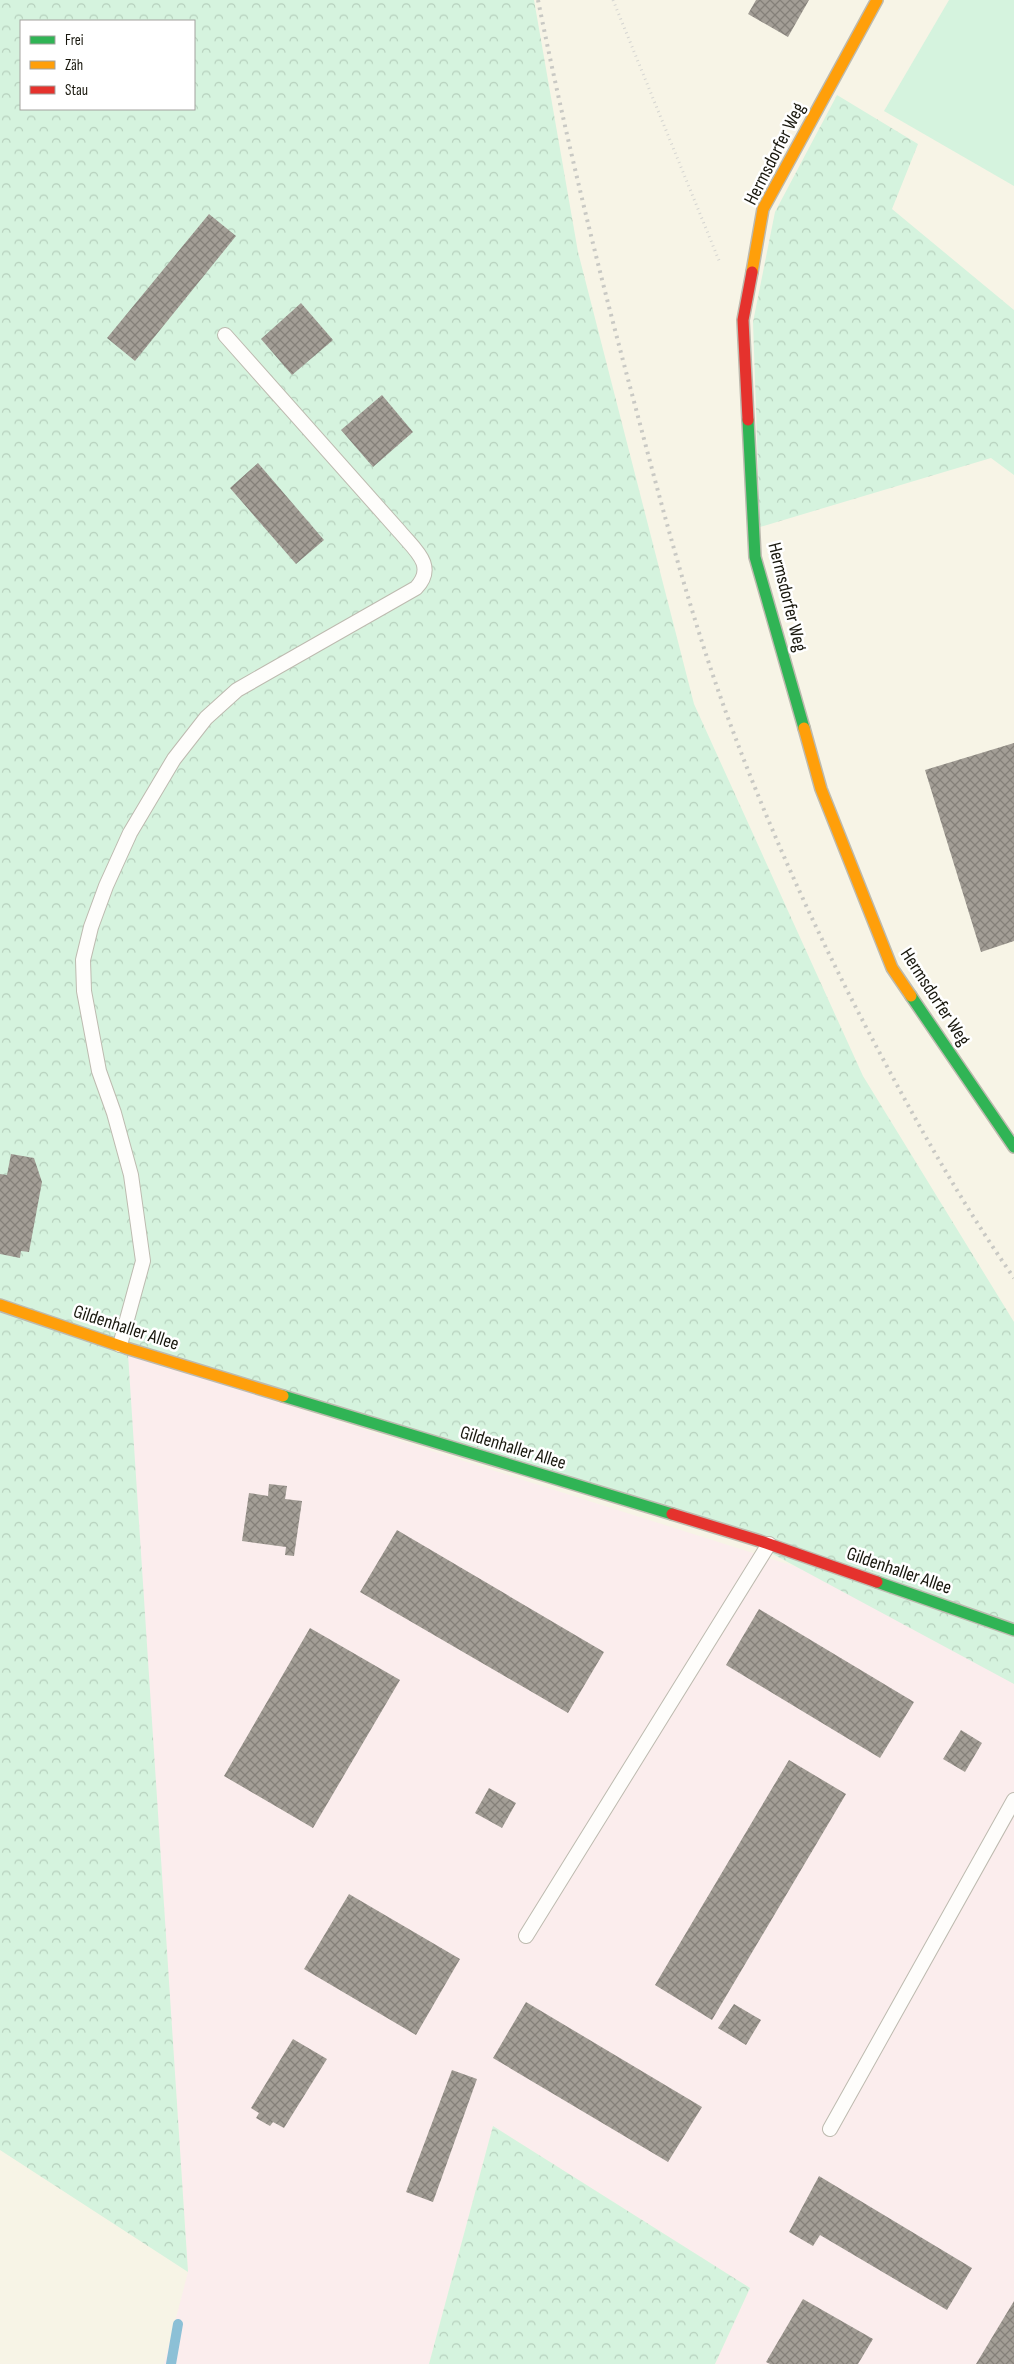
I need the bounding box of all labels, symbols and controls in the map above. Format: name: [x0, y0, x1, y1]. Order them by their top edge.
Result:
legend: [20, 20, 195, 110]
text: Frei: [65, 31, 84, 50]
text: Zäh: [65, 56, 83, 75]
text: Stau: [65, 81, 88, 100]
street label: Hermsdorfer Weg: [739, 99, 811, 209]
street label: Hermsdorfer Weg: [762, 540, 812, 654]
street label: Hermsdorfer Weg: [895, 944, 975, 1050]
street label: Gildenhaller Allee: [70, 1300, 182, 1356]
street label: Gildenhaller Allee: [457, 1421, 569, 1475]
street label: Gildenhaller Allee: [843, 1542, 955, 1600]

